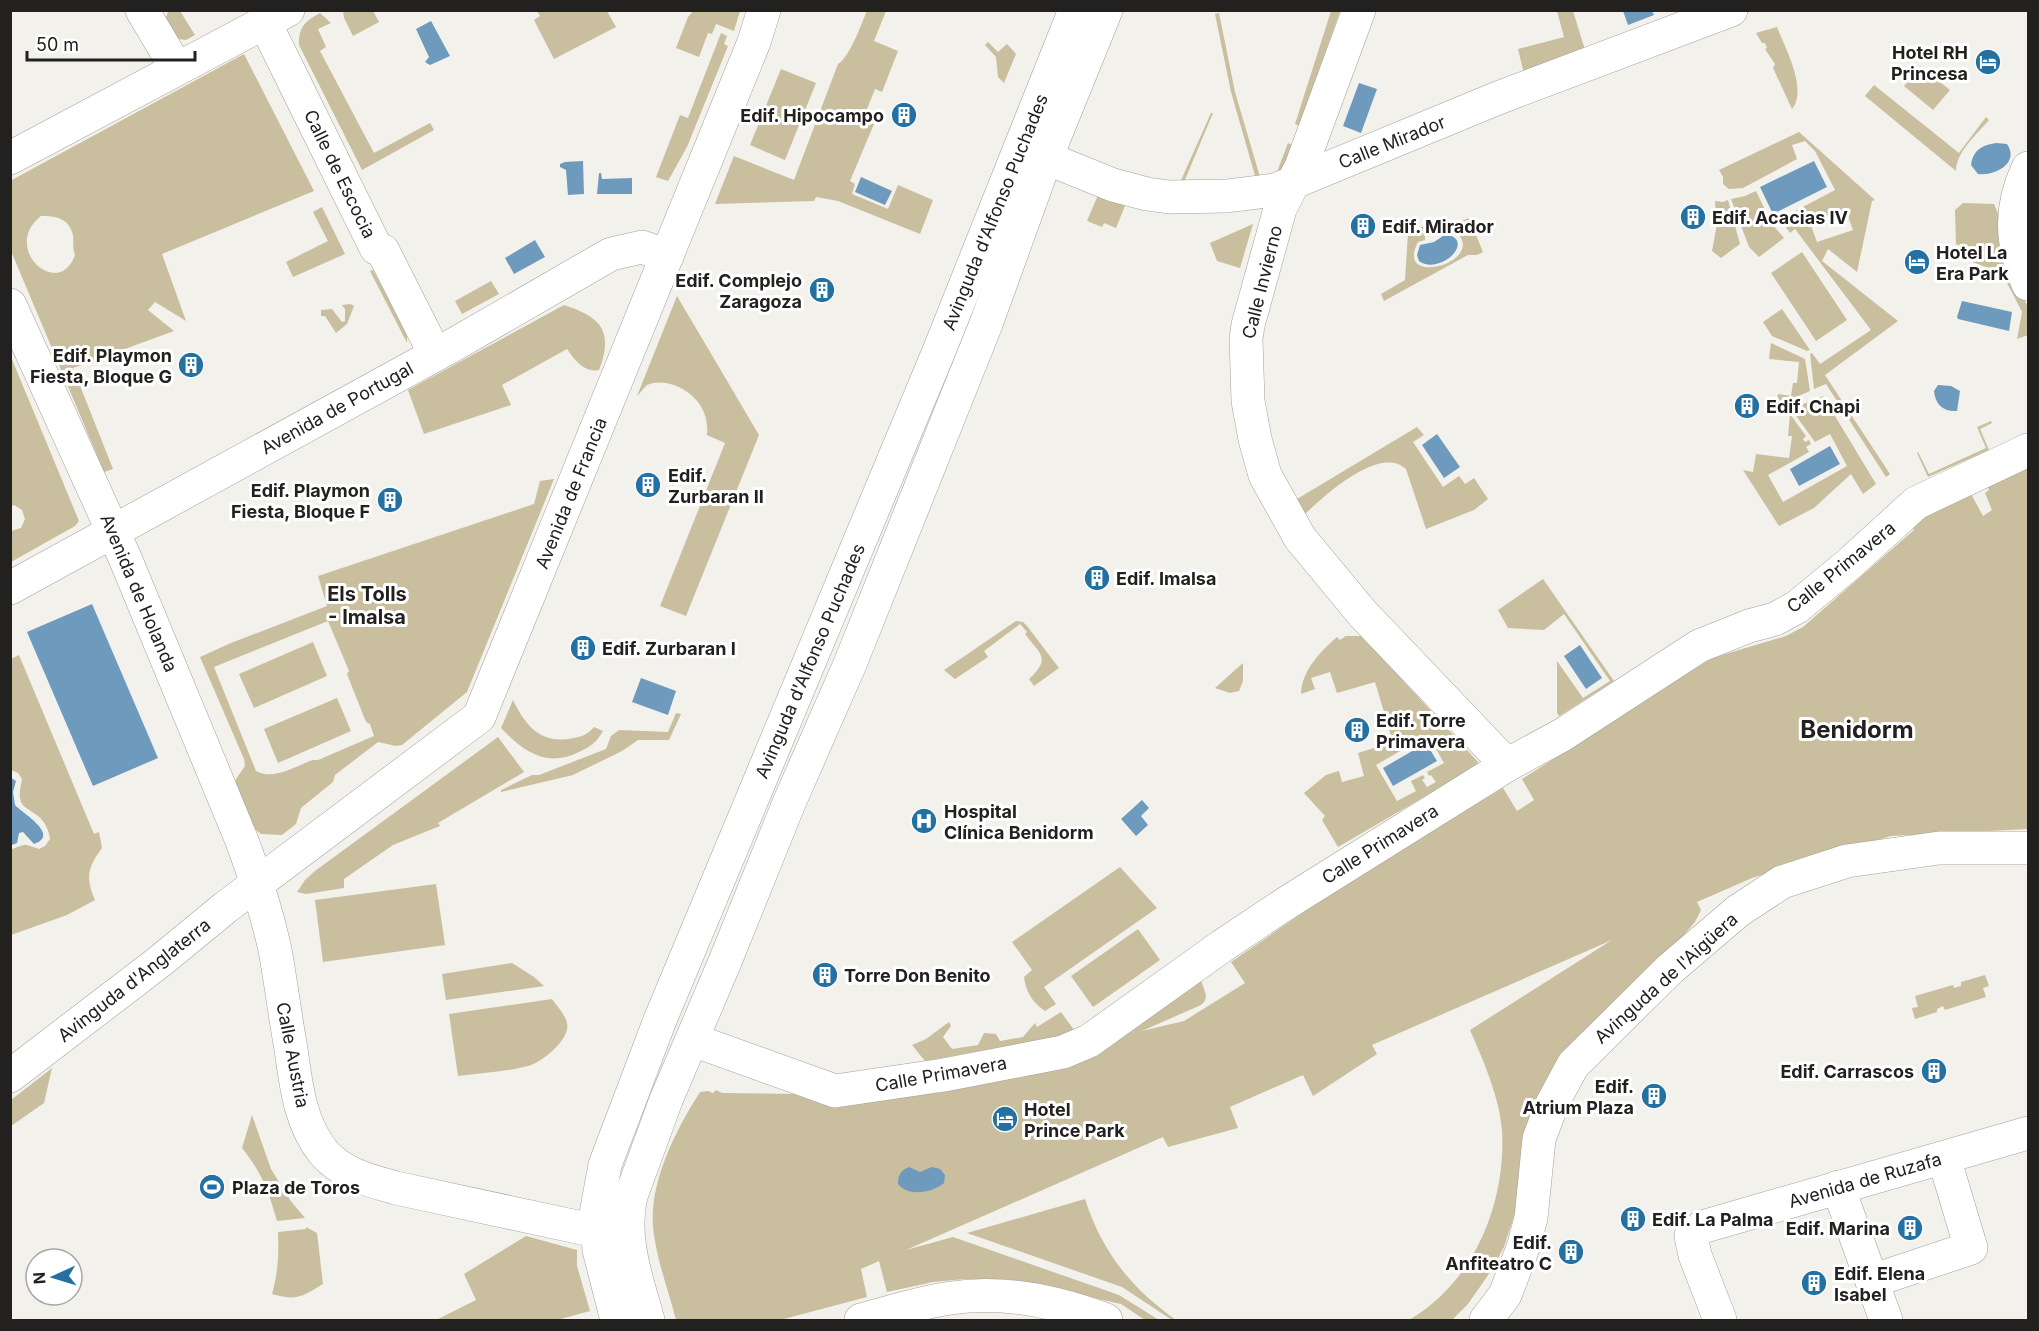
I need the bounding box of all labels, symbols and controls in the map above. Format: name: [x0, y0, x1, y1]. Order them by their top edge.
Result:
scale bar: [27, 24, 195, 62]
text: 50 m: [36, 34, 79, 55]
place label: Hotel RH Princesa: [1891, 42, 1968, 84]
hotel icon: Hotel RH Princesa: [1973, 47, 2003, 77]
street label: Avinguda d'Alfonso Puchades: [938, 91, 1052, 333]
building icon: Edif. Hipocampo: [889, 100, 919, 130]
place label: Edif. Hipocampo: [740, 105, 884, 126]
street label: Calle de Escocia: [300, 106, 380, 242]
street label: Calle Mirador: [1335, 111, 1449, 173]
building icon: Edif. Acacias IV: [1678, 202, 1708, 232]
place label: Edif. Acacias IV: [1712, 207, 1848, 228]
building icon: Edif. Mirador: [1348, 211, 1378, 241]
place label: Edif. Mirador: [1382, 216, 1494, 237]
street label: Calle Invierno: [1238, 223, 1286, 341]
place label: Hotel La Era Park: [1936, 242, 2009, 284]
hotel icon: Hotel La Era Park: [1902, 247, 1932, 277]
place label: Edif. Complejo Zaragoza: [675, 270, 802, 312]
building icon: Edif. Complejo Zaragoza: [807, 275, 837, 305]
place label: Edif. Playmon Fiesta, Bloque G: [30, 345, 172, 387]
building icon: Edif. Playmon Fiesta, Bloque G: [176, 350, 206, 380]
street label: Avenida de Portugal: [257, 357, 417, 459]
building icon: Edif. Chapi: [1732, 391, 1762, 421]
place label: Edif. Chapi: [1766, 396, 1860, 417]
street label: Avenida de Francia: [531, 414, 611, 572]
place label: Edif. Zurbaran II: [668, 465, 764, 507]
building icon: Edif. Zurbaran II: [633, 470, 663, 500]
place label: Edif. Playmon Fiesta, Bloque F: [231, 480, 370, 522]
building icon: Edif. Playmon Fiesta, Bloque F: [375, 485, 405, 515]
street label: Avenida de Holanda: [96, 511, 182, 675]
street label: Calle Primavera: [1783, 517, 1899, 617]
street label: Avinguda d'Alfonso Puchades: [751, 540, 869, 782]
building icon: Edif. Imalsa: [1082, 563, 1112, 593]
place label: Edif. Imalsa: [1116, 568, 1216, 589]
district label: Els Tolls - Imalsa: [327, 582, 407, 629]
building icon: Edif. Zurbaran I: [568, 633, 598, 663]
place label: Edif. Zurbaran I: [602, 638, 736, 659]
place label: Edif. Torre Primavera: [1376, 710, 1466, 752]
building icon: Edif. Torre Primavera: [1342, 715, 1372, 745]
district label: Benidorm: [1800, 715, 1914, 744]
street label: Calle Primavera: [1318, 800, 1442, 888]
place label: Hospital Clínica Benidorm: [944, 801, 1094, 843]
hospital icon: Hospital Clínica Benidorm: [909, 806, 939, 836]
street label: Avinguda de l'Aigüera: [1590, 908, 1742, 1048]
street label: Avinguda d'Anglaterra: [54, 914, 214, 1046]
building icon: Torre Don Benito: [810, 960, 840, 990]
place label: Torre Don Benito: [844, 965, 991, 986]
street label: Calle Austria: [272, 1000, 314, 1110]
street label: Calle Primavera: [874, 1052, 1008, 1096]
building icon: Edif. Carrascos: [1919, 1056, 1949, 1086]
place label: Edif. Carrascos: [1780, 1061, 1914, 1082]
place label: Edif. Atrium Plaza: [1522, 1076, 1634, 1118]
building icon: Edif. Atrium Plaza: [1639, 1081, 1669, 1111]
place label: Hotel Prince Park: [1024, 1099, 1125, 1141]
hotel icon: Hotel Prince Park: [990, 1104, 1020, 1134]
street label: Avenida de Ruzafa: [1786, 1148, 1944, 1212]
sports icon: Plaza de Toros: [197, 1172, 227, 1202]
place label: Plaza de Toros: [232, 1177, 360, 1198]
building icon: Edif. La Palma: [1618, 1204, 1648, 1234]
place label: Edif. La Palma: [1652, 1209, 1774, 1230]
building icon: Edif. Marina: [1895, 1213, 1925, 1243]
place label: Edif. Marina: [1786, 1218, 1890, 1239]
place label: Edif. Anfiteatro C: [1445, 1232, 1552, 1274]
building icon: Edif. Anfiteatro C: [1556, 1237, 1586, 1267]
north arrow: [24, 1247, 84, 1307]
place label: Edif. Elena Isabel: [1834, 1263, 1925, 1305]
building icon: Edif. Elena Isabel: [1799, 1268, 1829, 1298]
text: N: [29, 1271, 49, 1285]

